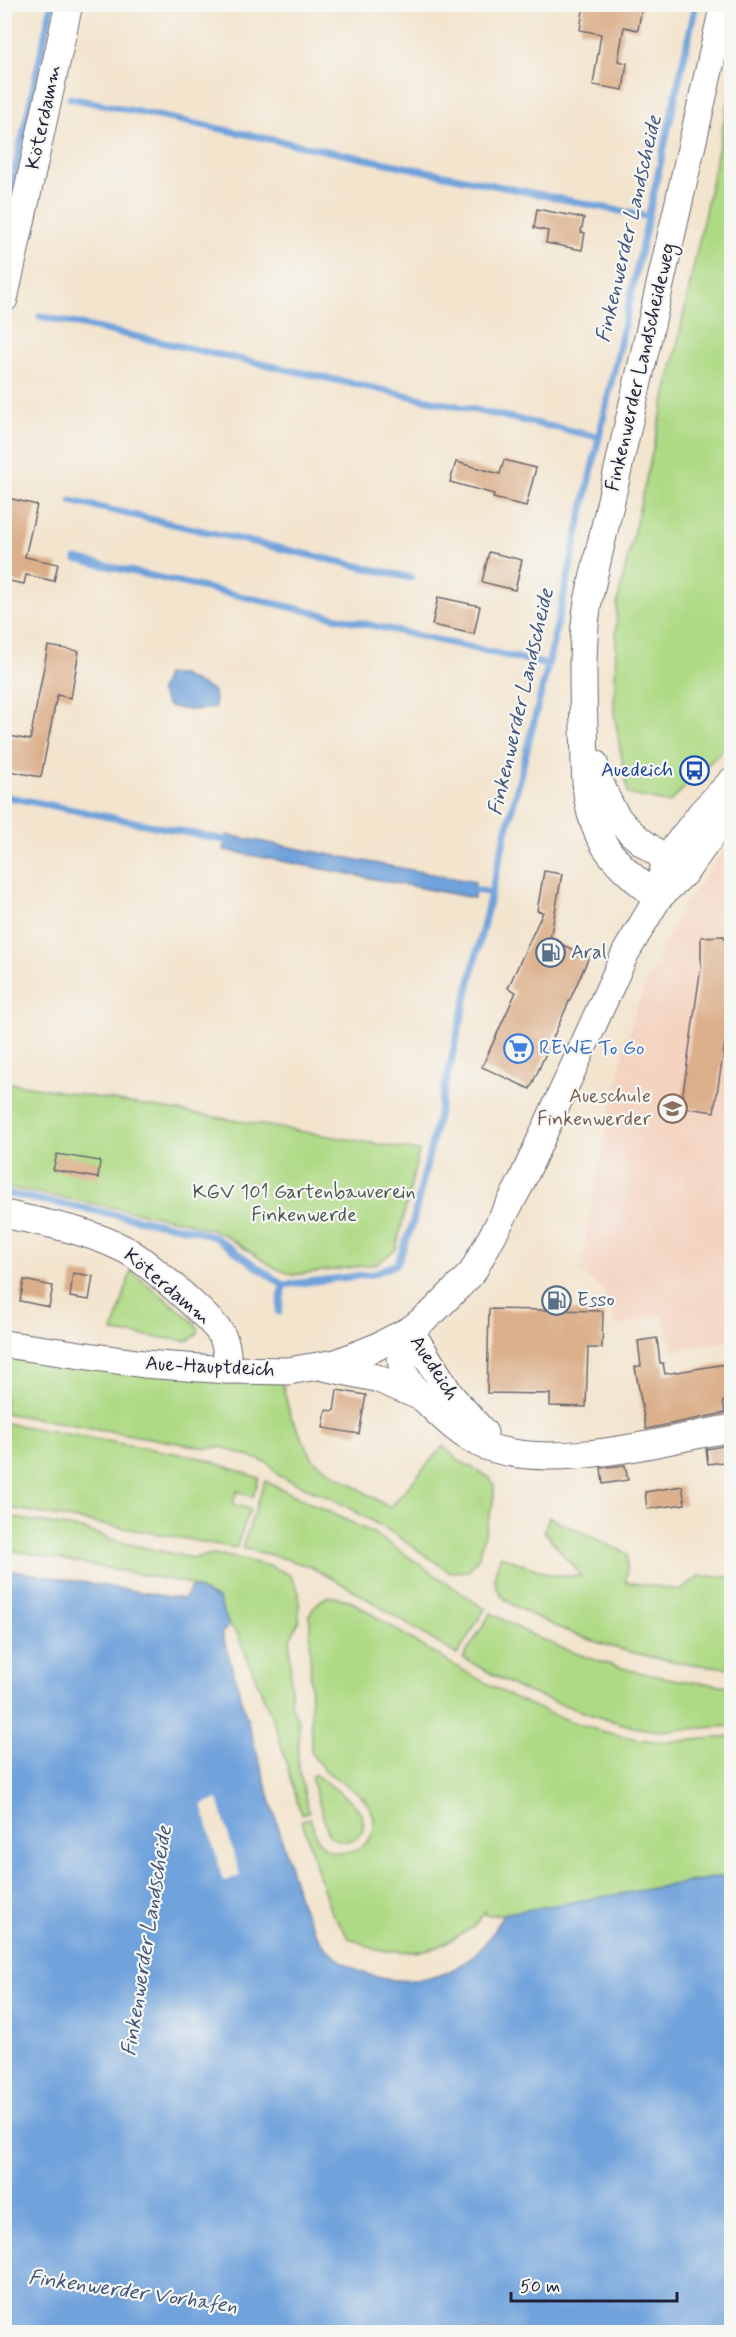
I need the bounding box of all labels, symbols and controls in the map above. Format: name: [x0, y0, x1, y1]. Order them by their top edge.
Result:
street label: Köterdamm: [20, 62, 68, 172]
water label: Finkenwerder Landscheide: [589, 112, 669, 345]
street label: Finkenwerder Landscheideweg: [599, 240, 684, 494]
water label: Finkenwerder Landscheide: [481, 585, 561, 818]
bus stop icon: Auedeich: [678, 754, 710, 786]
place label: Auedeich: [601, 757, 673, 784]
fuel station icon: Aral: [534, 936, 566, 968]
place label: Aral: [571, 939, 607, 966]
supermarket icon: REWE To Go: [502, 1032, 534, 1064]
place label: REWE To Go: [539, 1035, 645, 1062]
place label: Aueschule Finkenwerder: [537, 1083, 652, 1133]
school or university icon: Aueschule Finkenwerder: [656, 1092, 688, 1124]
park label: KGV 101 Gartenbauverein Finkenwerde: [192, 1179, 416, 1229]
street label: Köterdamm: [118, 1242, 216, 1332]
fuel station icon: Esso: [540, 1284, 572, 1316]
place label: Esso: [577, 1287, 615, 1314]
street label: Auedeich: [403, 1330, 465, 1406]
street label: Aue-Hauptdeich: [145, 1350, 275, 1384]
water label: Finkenwerder Landscheide: [115, 1823, 179, 2058]
water label: Finkenwerder Vorhafen: [27, 2263, 239, 2321]
scale bar: [511, 2265, 678, 2303]
text: 50 m: [520, 2275, 560, 2299]

